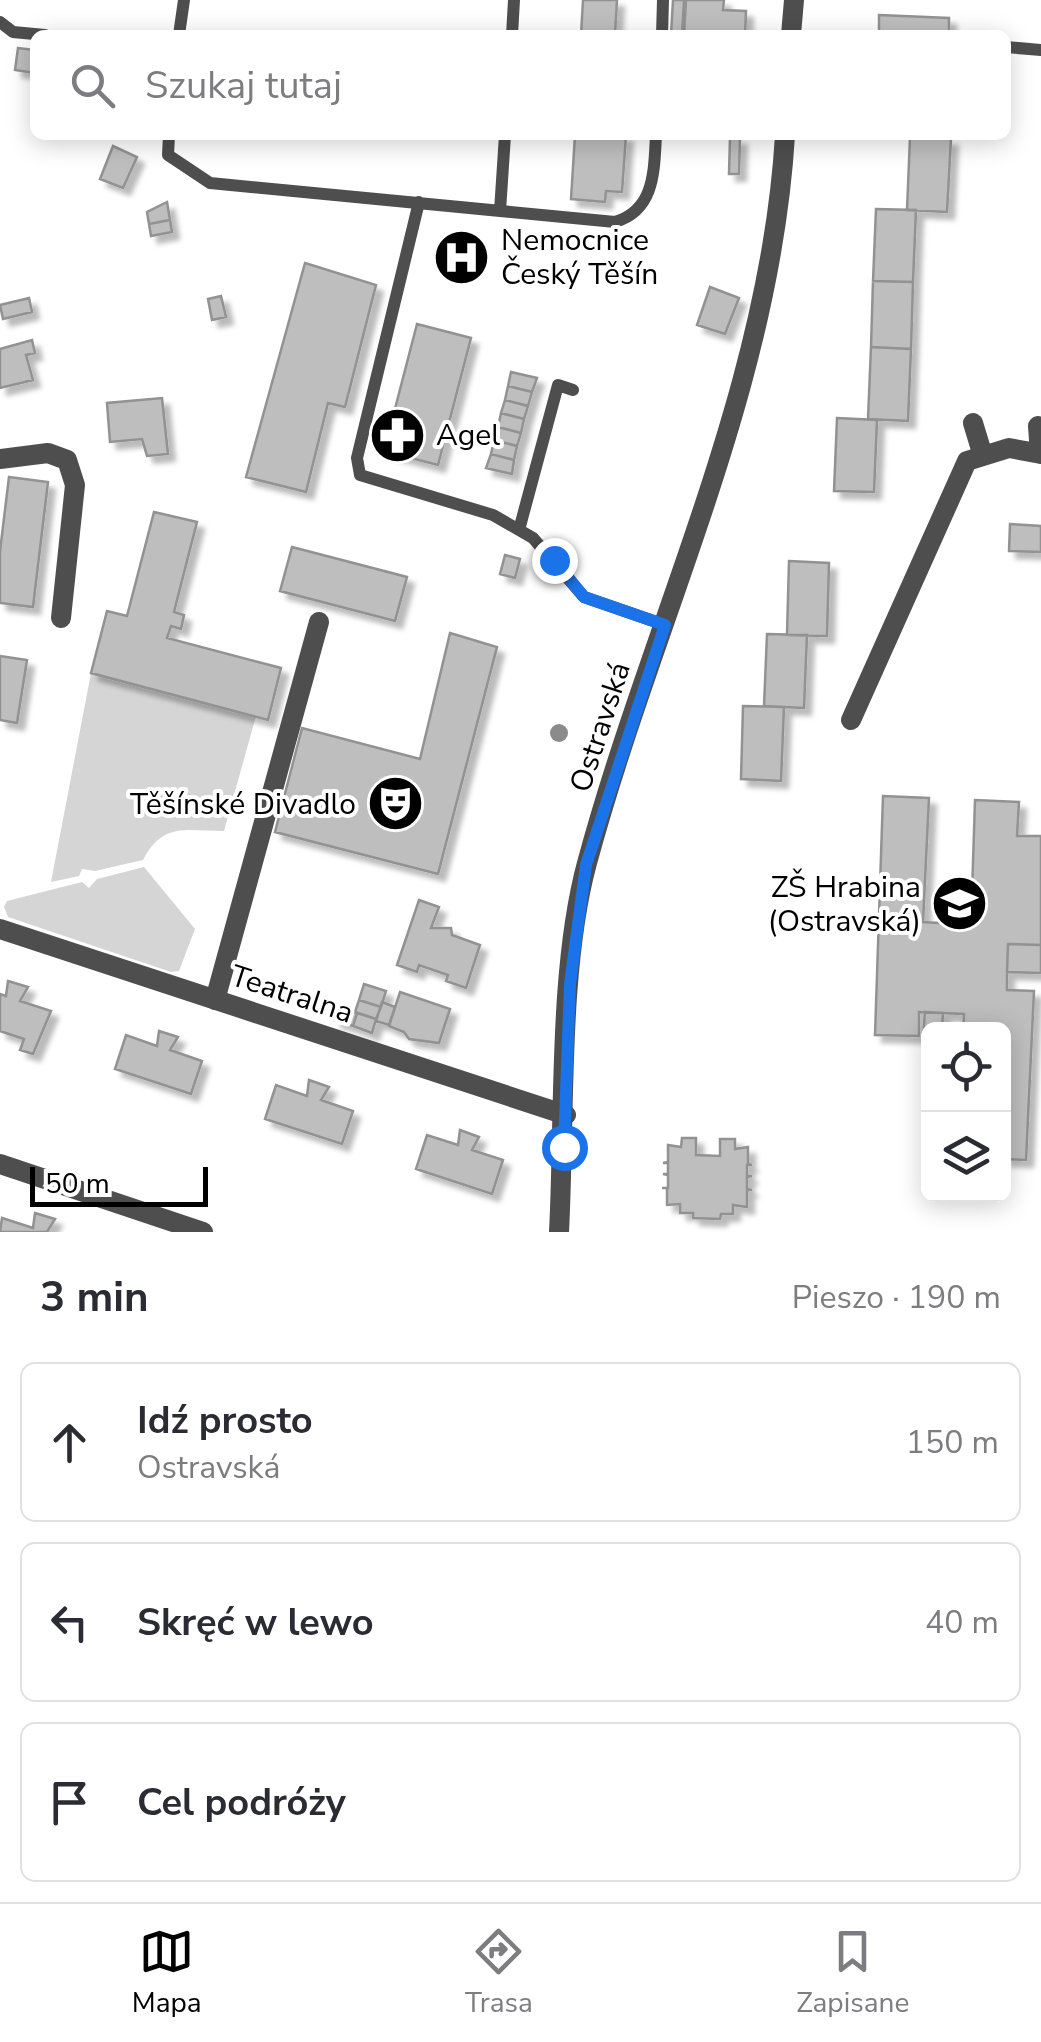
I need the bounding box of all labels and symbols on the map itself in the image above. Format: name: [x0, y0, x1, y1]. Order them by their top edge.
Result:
place label: Nemocnice Český Těšín: [501, 220, 658, 295]
hospital icon: Nemocnice Český Těšín: [432, 227, 492, 287]
pharmacy icon: Agel: [367, 405, 427, 465]
place label: Agel: [436, 415, 500, 456]
route end: [532, 538, 578, 584]
street label: Ostravská: [560, 657, 641, 797]
theatre icon: Těšínské Divadlo: [365, 774, 425, 834]
place label: Těšínské Divadlo: [130, 784, 356, 825]
place label: ZŠ Hrabina (Ostravská): [768, 867, 921, 942]
school or university icon: ZŠ Hrabina (Ostravská): [930, 874, 990, 934]
street label: Teatralna: [225, 955, 358, 1034]
route start: [542, 1125, 588, 1171]
scale bar: [30, 1162, 208, 1206]

